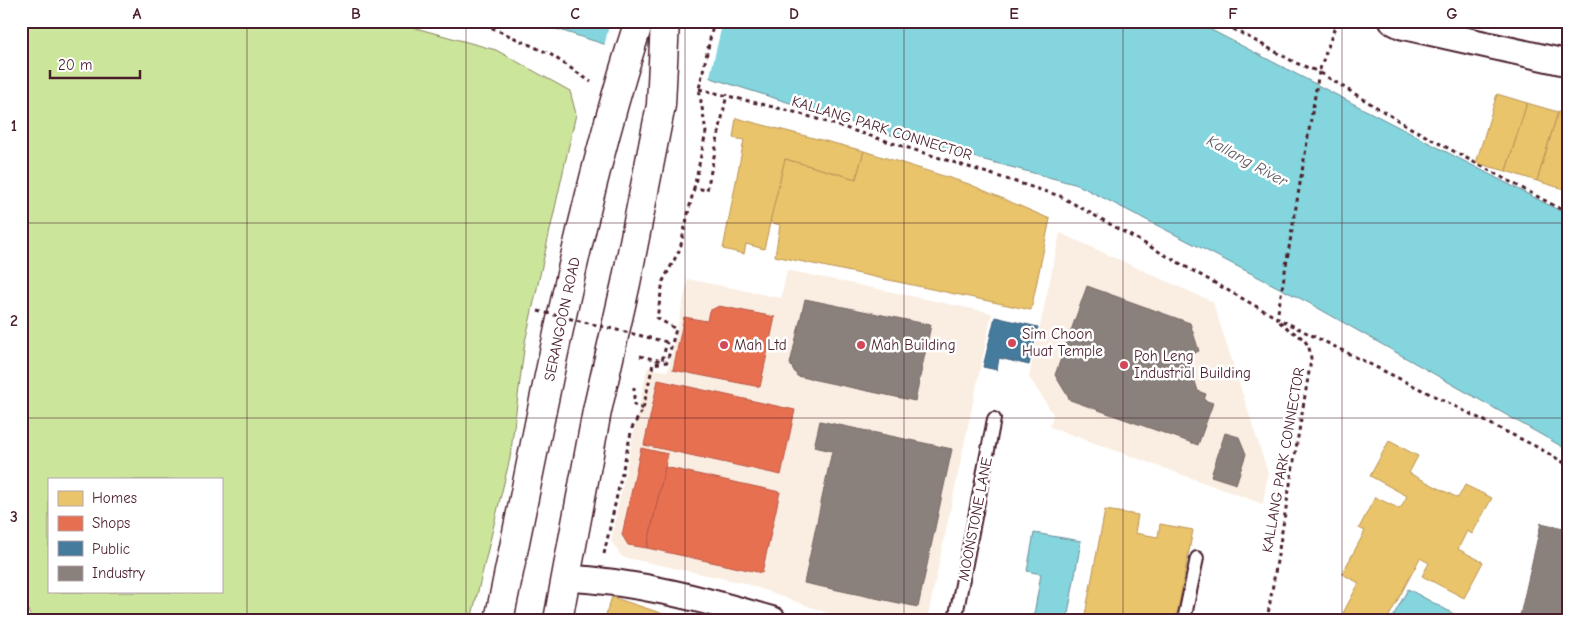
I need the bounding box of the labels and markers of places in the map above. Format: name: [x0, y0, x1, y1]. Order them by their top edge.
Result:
place label: Sim Choon Huat Temple: [1022, 325, 1103, 360]
place label: Mah Ltd: [734, 336, 787, 354]
place label: Mah Building: [871, 336, 956, 354]
marker: Sim Choon Huat Temple: [1006, 337, 1018, 349]
marker: Mah Ltd: [718, 339, 730, 351]
marker: Mah Building: [855, 339, 867, 351]
place label: Poh Leng Industrial Building: [1134, 347, 1251, 382]
marker: Poh Leng Industrial Building: [1118, 359, 1130, 371]

